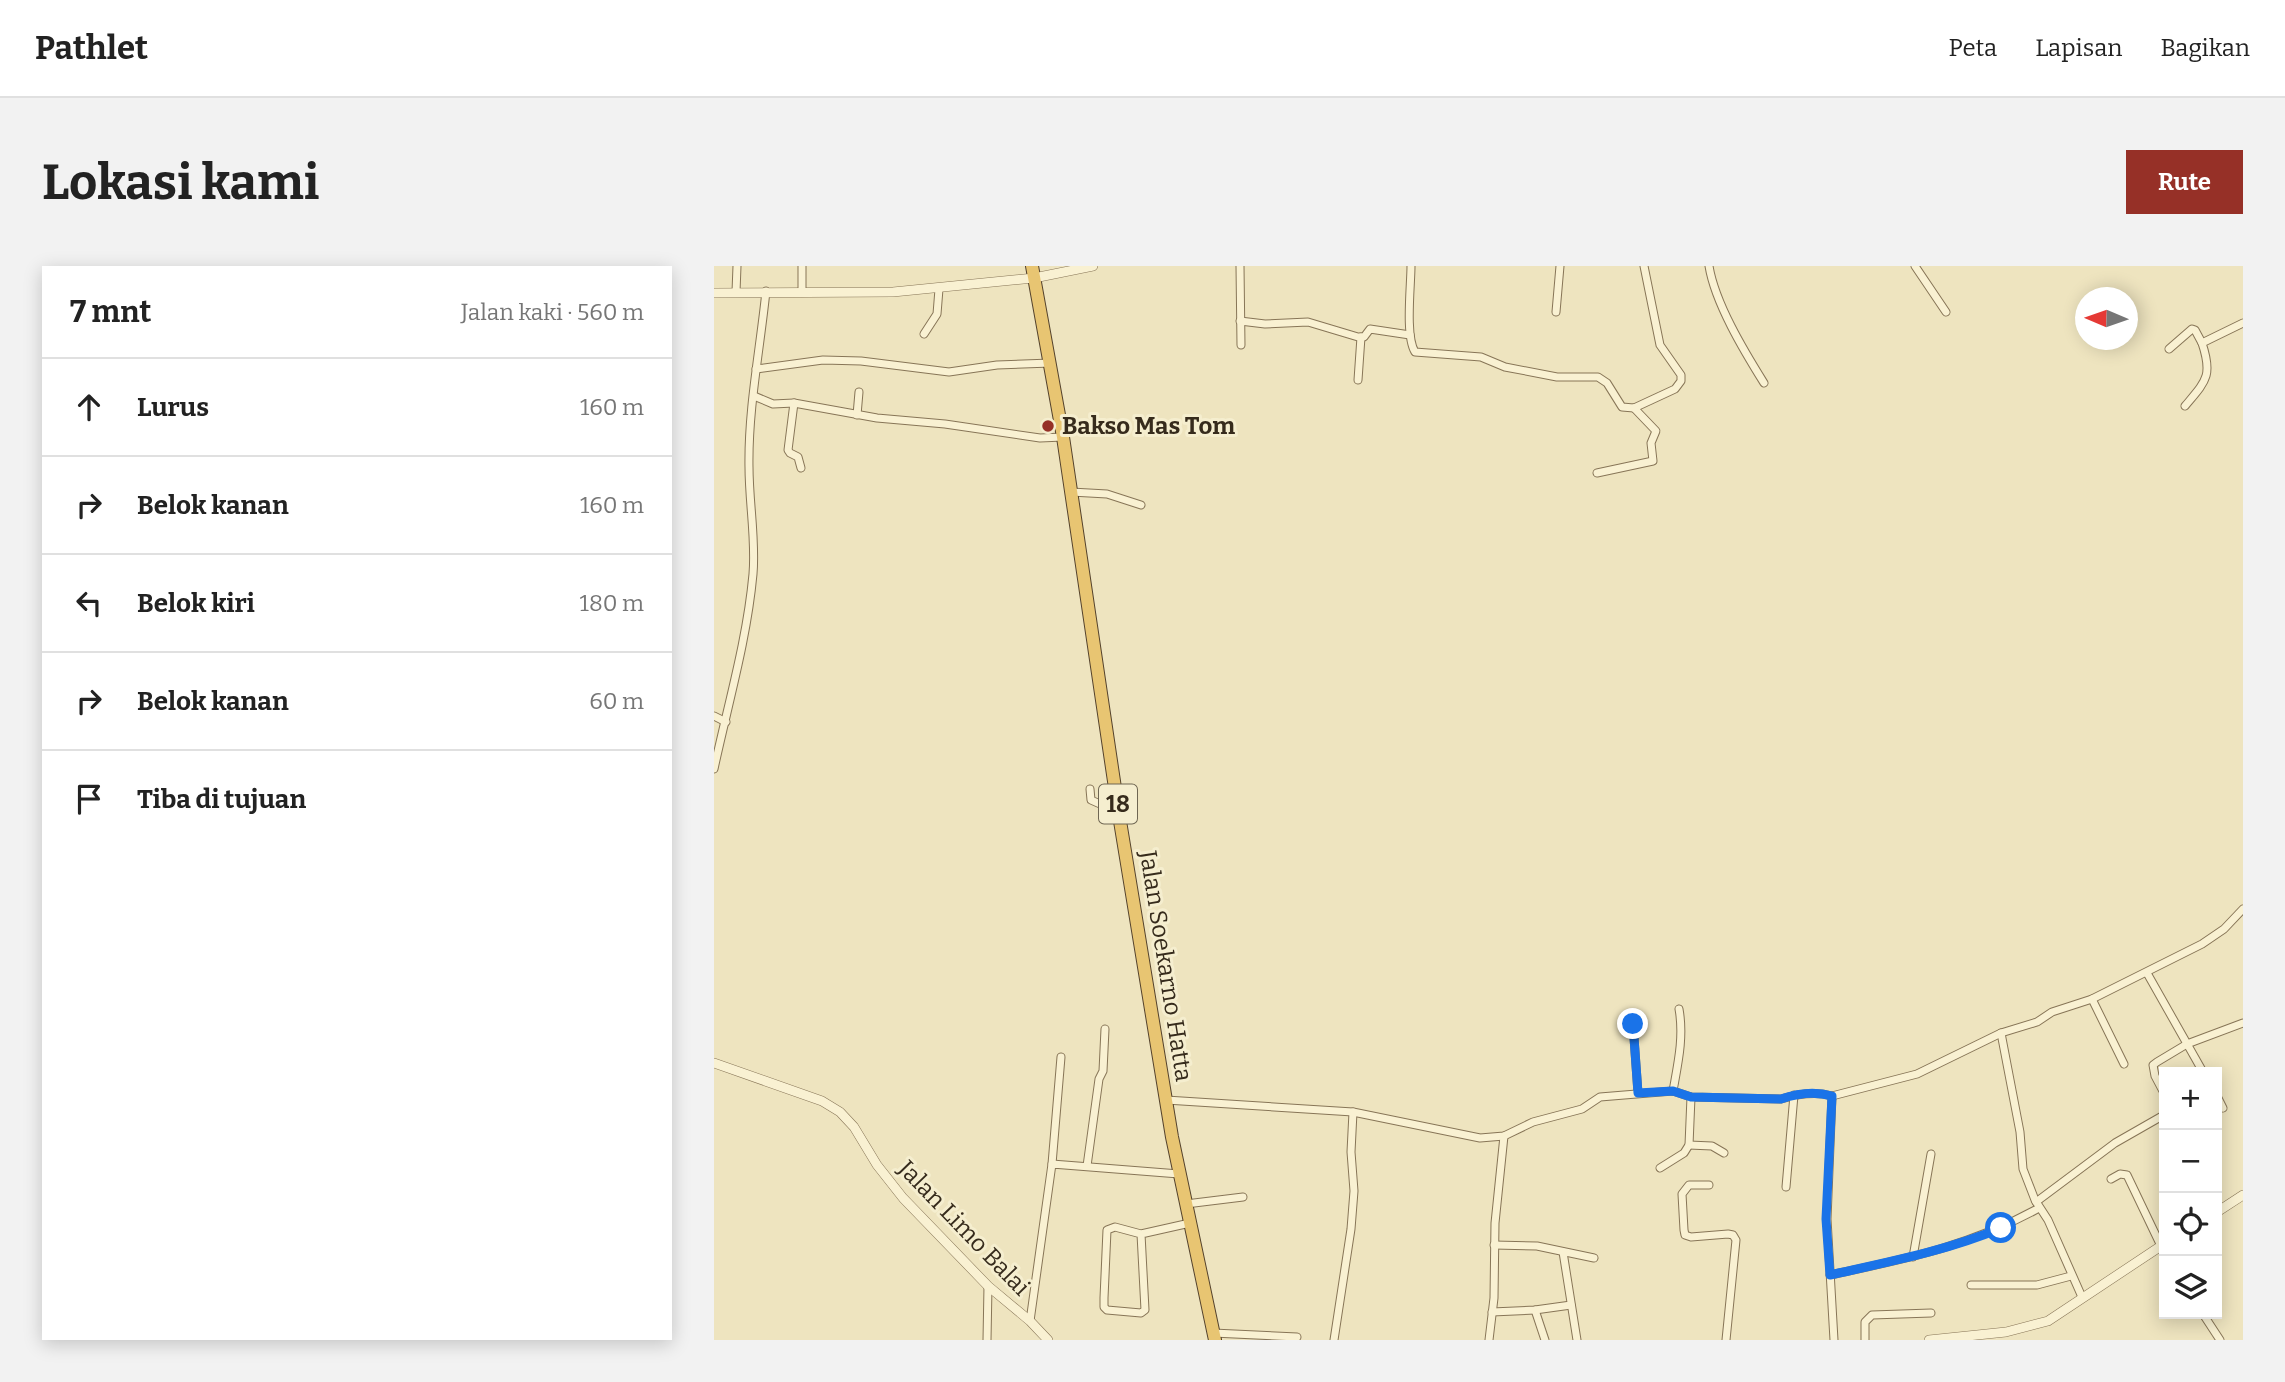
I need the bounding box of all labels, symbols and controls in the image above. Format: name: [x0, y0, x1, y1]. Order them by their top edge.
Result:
text: Pathlet: [35, 28, 148, 68]
text: Peta: [1949, 34, 1997, 62]
text: Lapisan: [2035, 34, 2122, 62]
text: Bagikan: [2160, 34, 2250, 62]
button: Rute: [2126, 150, 2243, 214]
text: Lokasi kami: [42, 153, 319, 212]
north arrow: [2075, 287, 2138, 350]
text: 7 mnt: [70, 294, 151, 330]
text: Jalan kaki · 560 m: [461, 298, 644, 326]
icon: ahead: [70, 388, 108, 426]
text: Lurus: [137, 392, 209, 423]
text: 160 m: [580, 393, 644, 421]
place label: Bakso Mas Tom: [1062, 412, 1235, 440]
marker: Bakso Mas Tom: [1040, 418, 1056, 434]
icon: right: [70, 486, 108, 524]
text: Belok kanan: [137, 490, 289, 521]
text: 160 m: [580, 491, 644, 519]
icon: left: [70, 584, 108, 622]
text: Belok kiri: [137, 588, 255, 619]
text: 180 m: [580, 589, 644, 617]
icon: right: [70, 682, 108, 720]
text: Belok kanan: [137, 686, 289, 717]
text: 60 m: [589, 687, 644, 715]
icon: arrive: [70, 780, 108, 818]
text: Tiba di tujuan: [137, 784, 306, 815]
road number: 18: [1099, 784, 1137, 824]
street label: Jalan Soekarno Hatta: [1134, 848, 1198, 1084]
route end: [1617, 1008, 1648, 1039]
map controls: [2159, 1067, 2222, 1319]
button: +: [2159, 1067, 2222, 1130]
button: −: [2159, 1130, 2222, 1193]
street label: Jalan Limo Balai: [892, 1154, 1035, 1301]
button: locate: [2159, 1193, 2222, 1256]
route start: [1985, 1212, 2016, 1243]
button: layers: [2159, 1256, 2222, 1319]

